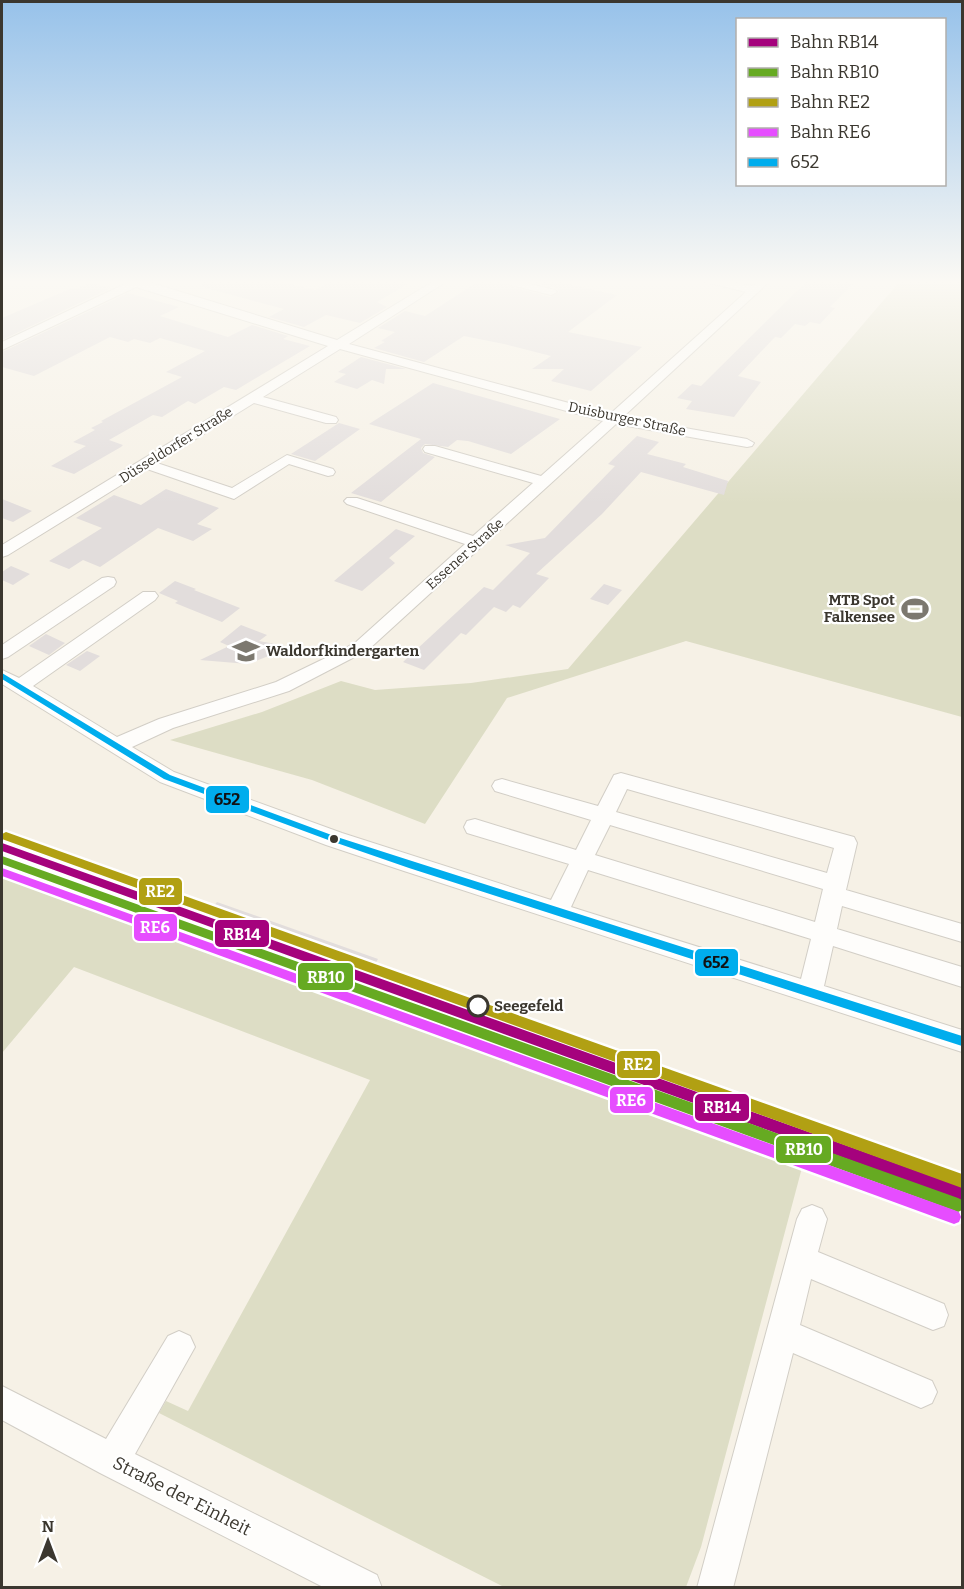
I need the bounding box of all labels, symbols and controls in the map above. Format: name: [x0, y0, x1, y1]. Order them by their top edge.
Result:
legend: [736, 18, 946, 186]
text: Bahn RB14: [790, 31, 879, 53]
text: Bahn RB10: [790, 61, 880, 83]
text: Bahn RE2: [790, 91, 870, 113]
text: Bahn RE6: [790, 121, 871, 143]
text: 652: [790, 151, 819, 173]
street label: Duisburger Straße: [567, 398, 687, 440]
street label: Düsseldorfer Straße: [116, 403, 236, 487]
street label: Essener Straße: [423, 515, 507, 593]
place label: MTB Spot Falkensee: [824, 591, 895, 626]
sports icon: MTB Spot Falkensee: [900, 594, 930, 624]
school or university icon: Waldorfkindergarten: [231, 636, 261, 666]
place label: Waldorfkindergarten: [266, 642, 419, 660]
line badge: 652: [205, 785, 250, 814]
text: 652: [214, 790, 240, 809]
unlabelled marker: [328, 833, 340, 845]
line badge: RE2: [138, 877, 183, 906]
text: RE2: [145, 882, 175, 901]
line badge: RE6: [133, 913, 178, 942]
text: RE6: [140, 918, 170, 937]
line badge: RB14: [214, 919, 270, 948]
text: RB14: [223, 925, 261, 944]
line badge: 652: [694, 948, 739, 977]
text: 652: [703, 953, 729, 972]
line badge: RB10: [297, 962, 354, 991]
text: RB10: [307, 968, 345, 987]
marker: Seegefeld: [467, 995, 489, 1017]
place label: Seegefeld: [494, 997, 563, 1015]
line badge: RE2: [616, 1050, 661, 1079]
text: RE2: [623, 1055, 653, 1074]
line badge: RE6: [609, 1086, 654, 1114]
text: RE6: [616, 1091, 646, 1110]
line badge: RB14: [694, 1093, 750, 1122]
text: RB14: [703, 1098, 741, 1117]
line badge: RB10: [775, 1135, 832, 1164]
text: RB10: [785, 1140, 823, 1159]
street label: Straße der Einheit: [109, 1452, 255, 1541]
north arrow: [18, 1511, 78, 1571]
text: N: [42, 1517, 54, 1536]

